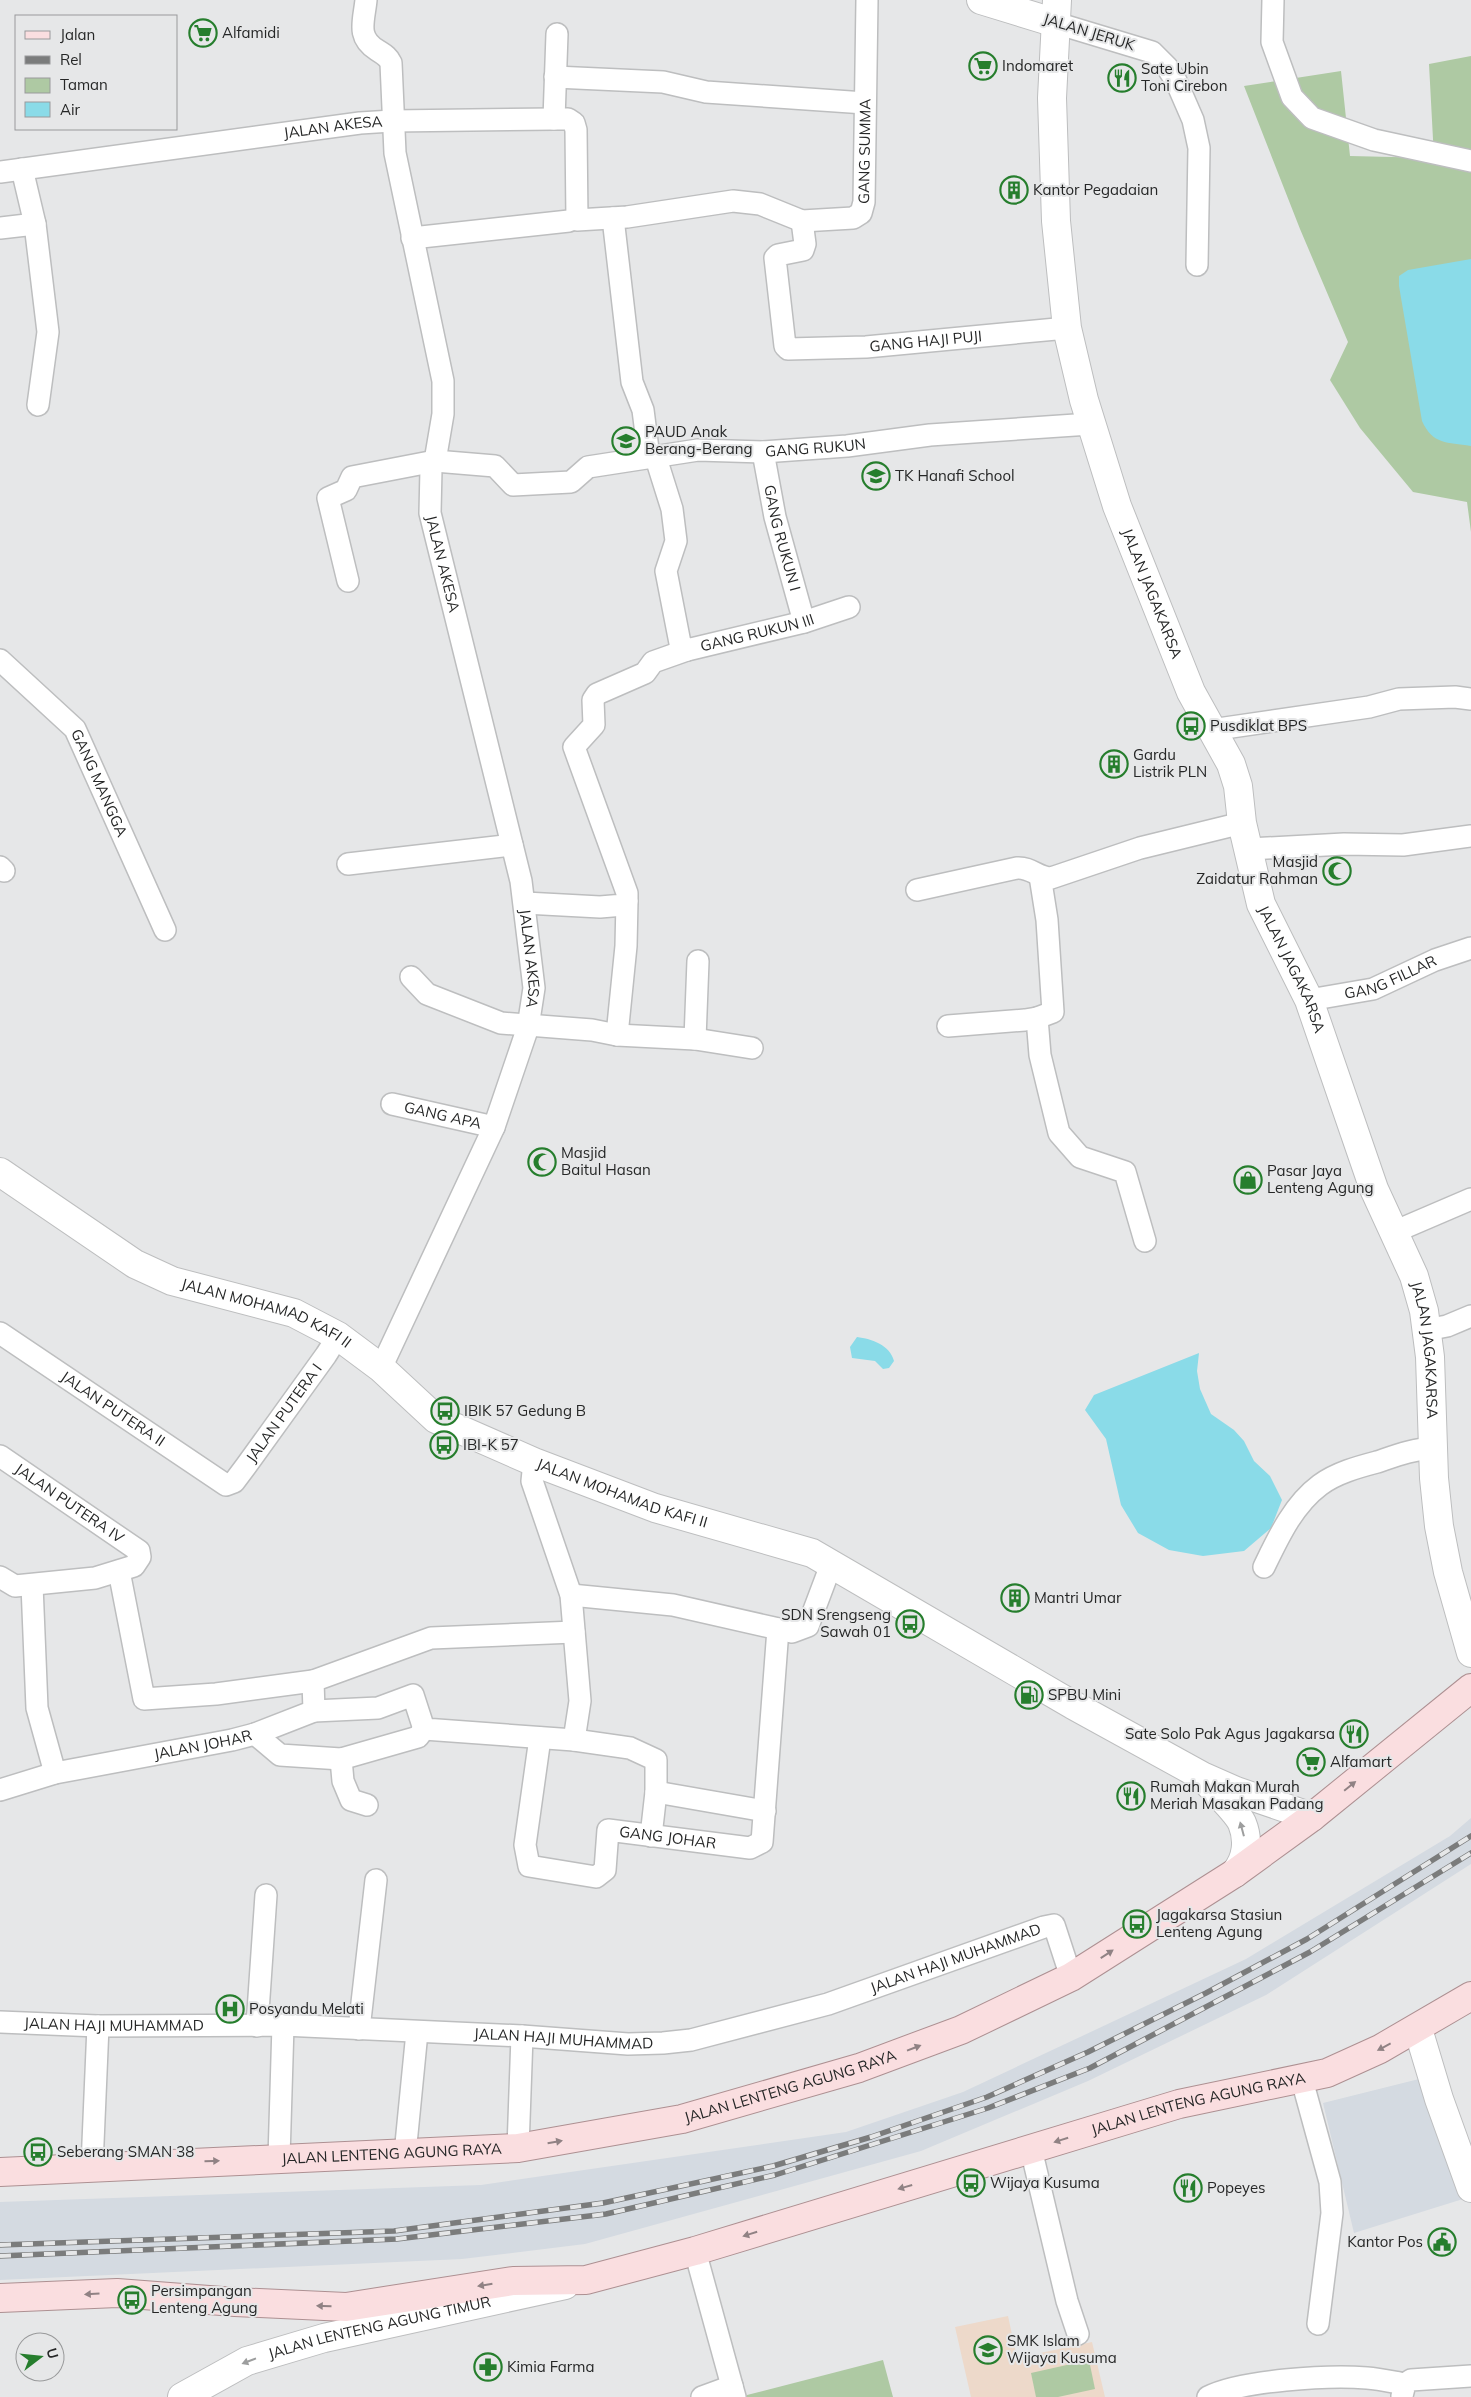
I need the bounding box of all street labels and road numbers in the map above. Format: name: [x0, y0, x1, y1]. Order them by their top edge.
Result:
street label: JALAN JERUK: [1041, 9, 1138, 55]
street label: GANG SUMMA: [854, 99, 875, 204]
street label: JALAN AKESA: [282, 112, 383, 142]
street label: GANG HAJI PUJI: [869, 326, 983, 356]
street label: GANG RUKUN: [764, 434, 867, 461]
street label: GANG RUKUN I: [760, 483, 805, 593]
street label: JALAN AKESA: [422, 513, 464, 614]
street label: JALAN JAGAKARSA: [1118, 525, 1187, 661]
street label: GANG RUKUN III: [698, 609, 817, 656]
street label: GANG MANGGA: [67, 726, 132, 840]
street label: JALAN JAGAKARSA: [1254, 902, 1330, 1035]
street label: JALAN AKESA: [515, 908, 544, 1010]
street label: GANG FILLAR: [1343, 951, 1439, 1003]
street label: GANG APA: [402, 1097, 483, 1133]
street label: JALAN MOHAMAD KAFI II: [179, 1274, 355, 1352]
street label: JALAN JAGAKARSA: [1407, 1279, 1442, 1419]
street label: JALAN PUTERA I: [242, 1360, 326, 1466]
street label: JALAN PUTERA II: [57, 1367, 169, 1450]
street label: JALAN MOHAMAD KAFI II: [534, 1454, 710, 1532]
street label: JALAN PUTERA IV: [11, 1459, 128, 1547]
street label: JALAN JOHAR: [152, 1725, 254, 1763]
street label: GANG JOHAR: [618, 1822, 717, 1853]
street label: JALAN HAJI MUHAMMAD: [868, 1919, 1043, 1997]
street label: JALAN HAJI MUHAMMAD: [24, 2013, 204, 2035]
street label: JALAN HAJI MUHAMMAD: [473, 2024, 654, 2053]
street label: JALAN LENTENG AGUNG RAYA: [682, 2045, 899, 2127]
street label: JALAN LENTENG AGUNG RAYA: [1089, 2068, 1307, 2139]
street label: JALAN LENTENG AGUNG RAYA: [281, 2139, 502, 2168]
street label: JALAN LENTENG AGUNG TIMUR: [266, 2292, 492, 2363]

